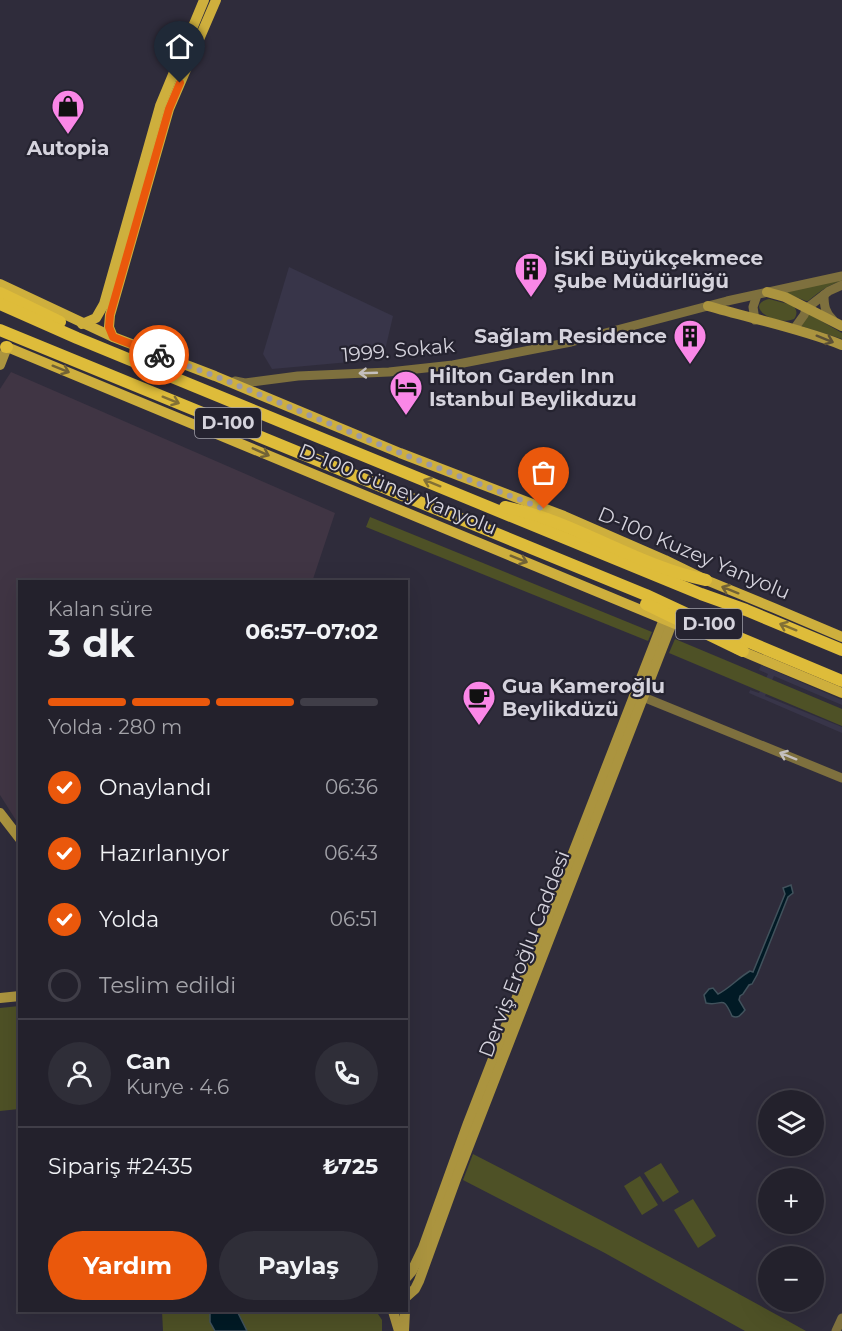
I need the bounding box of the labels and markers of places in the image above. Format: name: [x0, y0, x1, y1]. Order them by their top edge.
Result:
pin: [154, 21, 205, 83]
shop icon: Autopia: [50, 88, 86, 135]
place label: Autopia: [26, 136, 109, 160]
place label: İSKİ Büyükçekmece Şube Müdürlüğü: [554, 246, 763, 293]
building icon: İSKİ Büyükçekmece Şube Müdürlüğü: [513, 251, 549, 298]
building icon: Sağlam Residence: [672, 318, 708, 365]
place label: Sağlam Residence: [474, 324, 667, 348]
place label: Hilton Garden Inn Istanbul Beylikduzu: [429, 364, 637, 411]
hotel icon: Hilton Garden Inn Istanbul Beylikduzu: [388, 369, 424, 416]
pin: [518, 447, 569, 509]
place label: Gua Kameroğlu Beylikdüzü: [502, 674, 665, 721]
cafe icon: Gua Kameroğlu Beylikdüzü: [461, 679, 497, 726]

